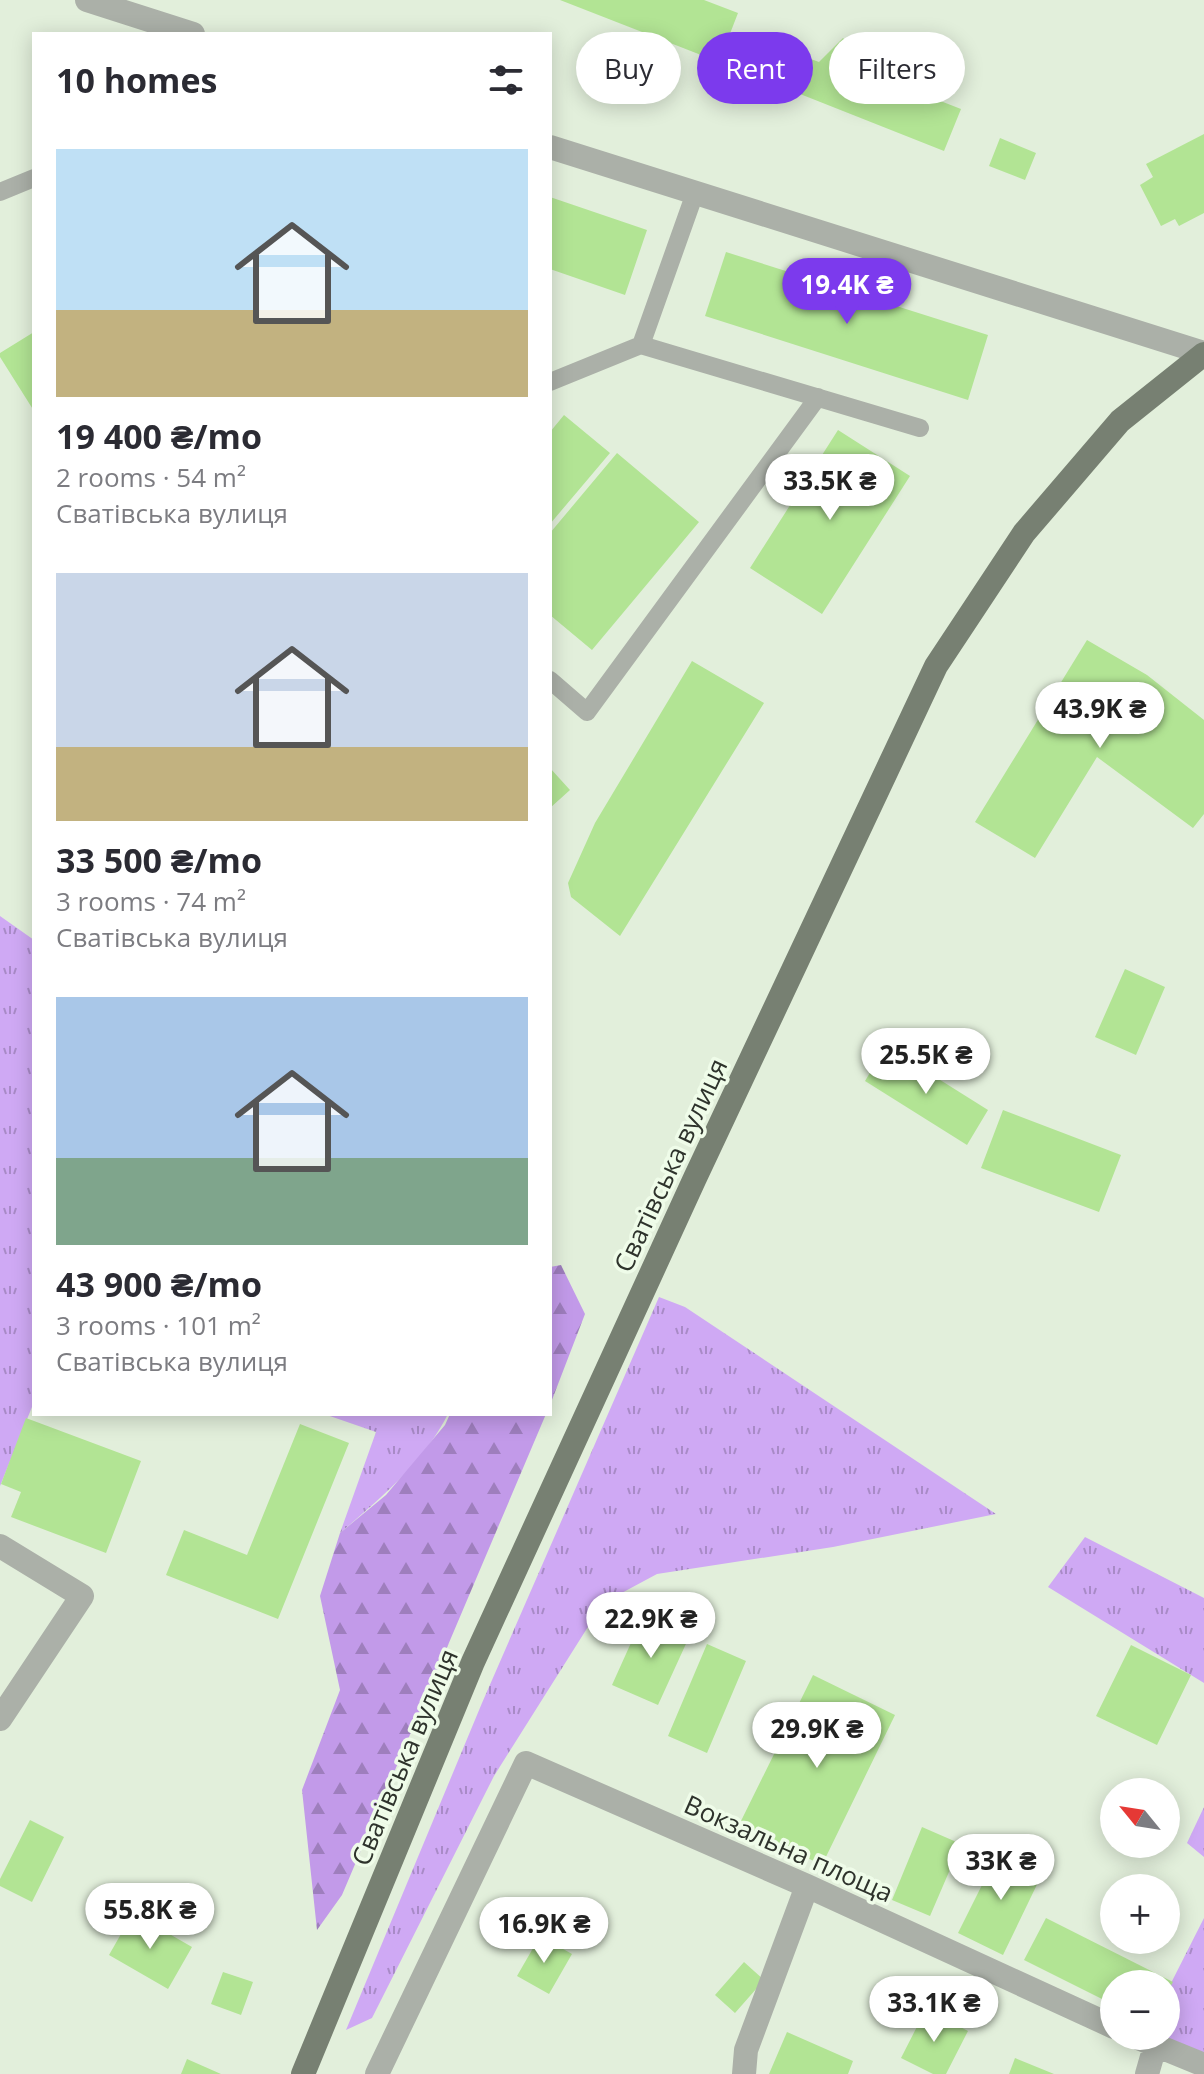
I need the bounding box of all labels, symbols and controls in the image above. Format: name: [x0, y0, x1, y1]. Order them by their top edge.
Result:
chip: Buy: [576, 32, 681, 104]
chip: Rent: [697, 32, 813, 104]
chip: Filters: [829, 32, 965, 104]
text: 10 homes: [56, 57, 217, 103]
icon: filters: [484, 58, 528, 102]
icon: home: [220, 201, 364, 345]
pin: 19.4K ₴: [773, 258, 921, 326]
text: 19.4K ₴: [800, 266, 894, 302]
text: 19 400 ₴/mo: [56, 413, 262, 459]
pin: 33.5K ₴: [756, 454, 904, 522]
text: 2 rooms · 54 m²: [56, 459, 246, 495]
text: 33.5K ₴: [783, 462, 877, 498]
text: Сватівська вулиця: [56, 495, 288, 531]
icon: home: [220, 625, 364, 769]
pin: 43.9K ₴: [1026, 682, 1174, 750]
text: 43.9K ₴: [1053, 690, 1147, 726]
text: 33 500 ₴/mo: [56, 837, 262, 883]
text: 3 rooms · 74 m²: [56, 883, 246, 919]
text: Сватівська вулиця: [56, 919, 288, 955]
pin: 25.5K ₴: [852, 1028, 1000, 1096]
text: 25.5K ₴: [879, 1036, 973, 1072]
icon: home: [220, 1049, 364, 1193]
street label: Сватівська вулиця: [605, 1052, 735, 1278]
text: 43 900 ₴/mo: [56, 1261, 262, 1307]
text: 3 rooms · 101 m²: [56, 1307, 261, 1343]
text: Сватівська вулиця: [56, 1343, 288, 1379]
pin: 22.9K ₴: [577, 1592, 725, 1660]
text: 22.9K ₴: [604, 1600, 698, 1636]
street label: Сватівська вулиця: [342, 1643, 466, 1871]
pin: 29.9K ₴: [743, 1702, 891, 1770]
text: 29.9K ₴: [770, 1710, 864, 1746]
north arrow: [1100, 1778, 1180, 1858]
map controls: [1100, 1778, 1180, 2050]
street label: Вокзальна площа: [679, 1786, 899, 1910]
pin: 33K ₴: [945, 1834, 1057, 1902]
text: 33K ₴: [965, 1842, 1037, 1878]
button: +: [1100, 1874, 1180, 1954]
pin: 55.8K ₴: [76, 1883, 224, 1951]
text: 55.8K ₴: [103, 1891, 197, 1927]
pin: 16.9K ₴: [470, 1897, 618, 1965]
text: 16.9K ₴: [497, 1905, 591, 1941]
button: −: [1100, 1970, 1180, 2050]
pin: 33.1K ₴: [860, 1976, 1008, 2044]
text: 33.1K ₴: [887, 1984, 981, 2020]

